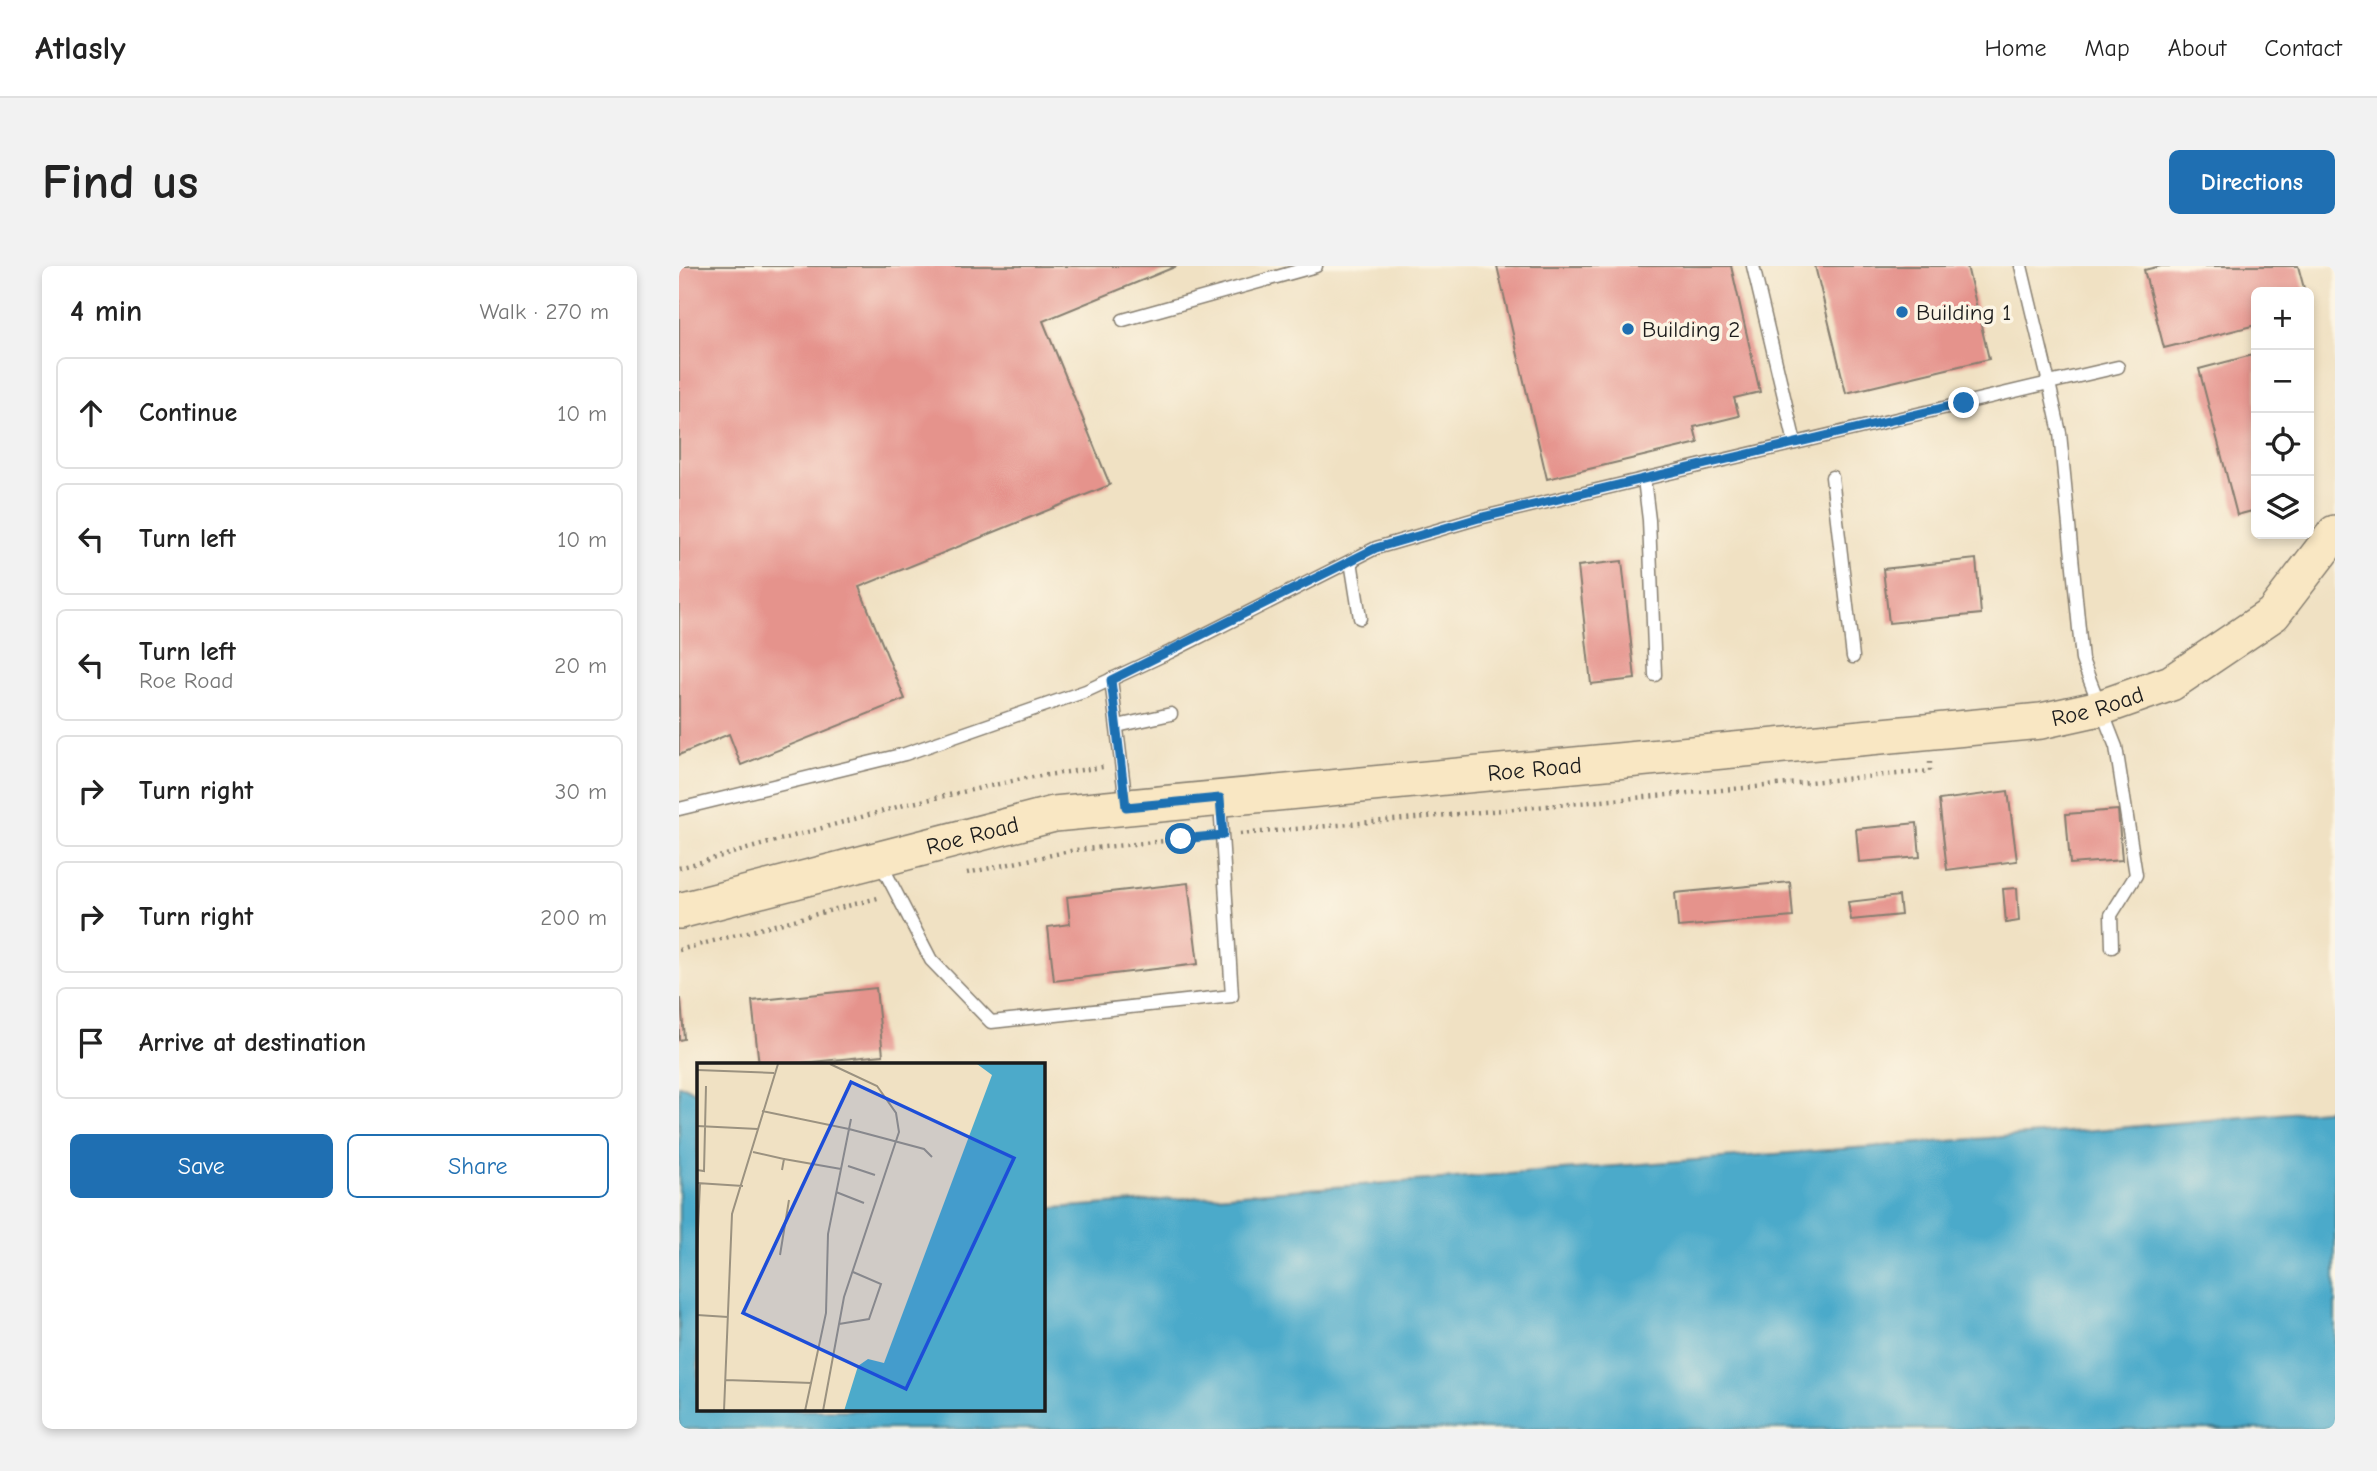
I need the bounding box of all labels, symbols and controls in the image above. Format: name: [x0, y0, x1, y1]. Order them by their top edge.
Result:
text: Atlasly: [35, 29, 126, 67]
text: Home: [1985, 34, 2046, 62]
text: Map: [2084, 34, 2130, 62]
text: About: [2168, 34, 2226, 62]
text: Contact: [2264, 34, 2342, 62]
button: Directions: [2169, 150, 2335, 214]
text: Find us: [42, 154, 198, 210]
map controls: [2251, 287, 2314, 539]
button: +: [2251, 287, 2314, 350]
text: 4 min: [70, 294, 142, 329]
text: Walk · 270 m: [480, 298, 609, 325]
place label: Building 1: [1916, 299, 2011, 326]
marker: Building 1: [1894, 304, 1910, 320]
place label: Building 2: [1642, 316, 1740, 343]
marker: Building 2: [1620, 321, 1636, 337]
button: −: [2251, 350, 2314, 413]
route end: [1948, 387, 1979, 418]
icon: ahead: [72, 394, 110, 432]
text: Continue: [139, 398, 237, 428]
text: 10 m: [557, 400, 607, 427]
button: locate: [2251, 413, 2314, 476]
button: layers: [2251, 476, 2314, 539]
icon: left: [72, 520, 110, 558]
text: Turn left: [139, 524, 236, 554]
text: 10 m: [557, 526, 607, 553]
text: Turn left: [139, 637, 236, 667]
icon: left: [72, 646, 110, 684]
text: 20 m: [554, 652, 607, 679]
text: Roe Road: [139, 667, 233, 694]
street label: Roe Road: [2049, 680, 2147, 732]
street label: Roe Road: [1486, 751, 1583, 787]
icon: right: [72, 772, 110, 810]
text: Turn right: [139, 776, 253, 806]
text: 30 m: [555, 778, 607, 805]
street label: Roe Road: [923, 810, 1021, 860]
route start: [1165, 823, 1196, 854]
icon: right: [72, 898, 110, 936]
text: Turn right: [139, 902, 253, 932]
text: 200 m: [540, 904, 607, 931]
icon: arrive: [72, 1024, 110, 1062]
text: Arrive at destination: [139, 1028, 366, 1058]
inset map: [697, 1063, 1045, 1412]
button: Save: [70, 1134, 333, 1198]
button: Share: [347, 1134, 609, 1198]

